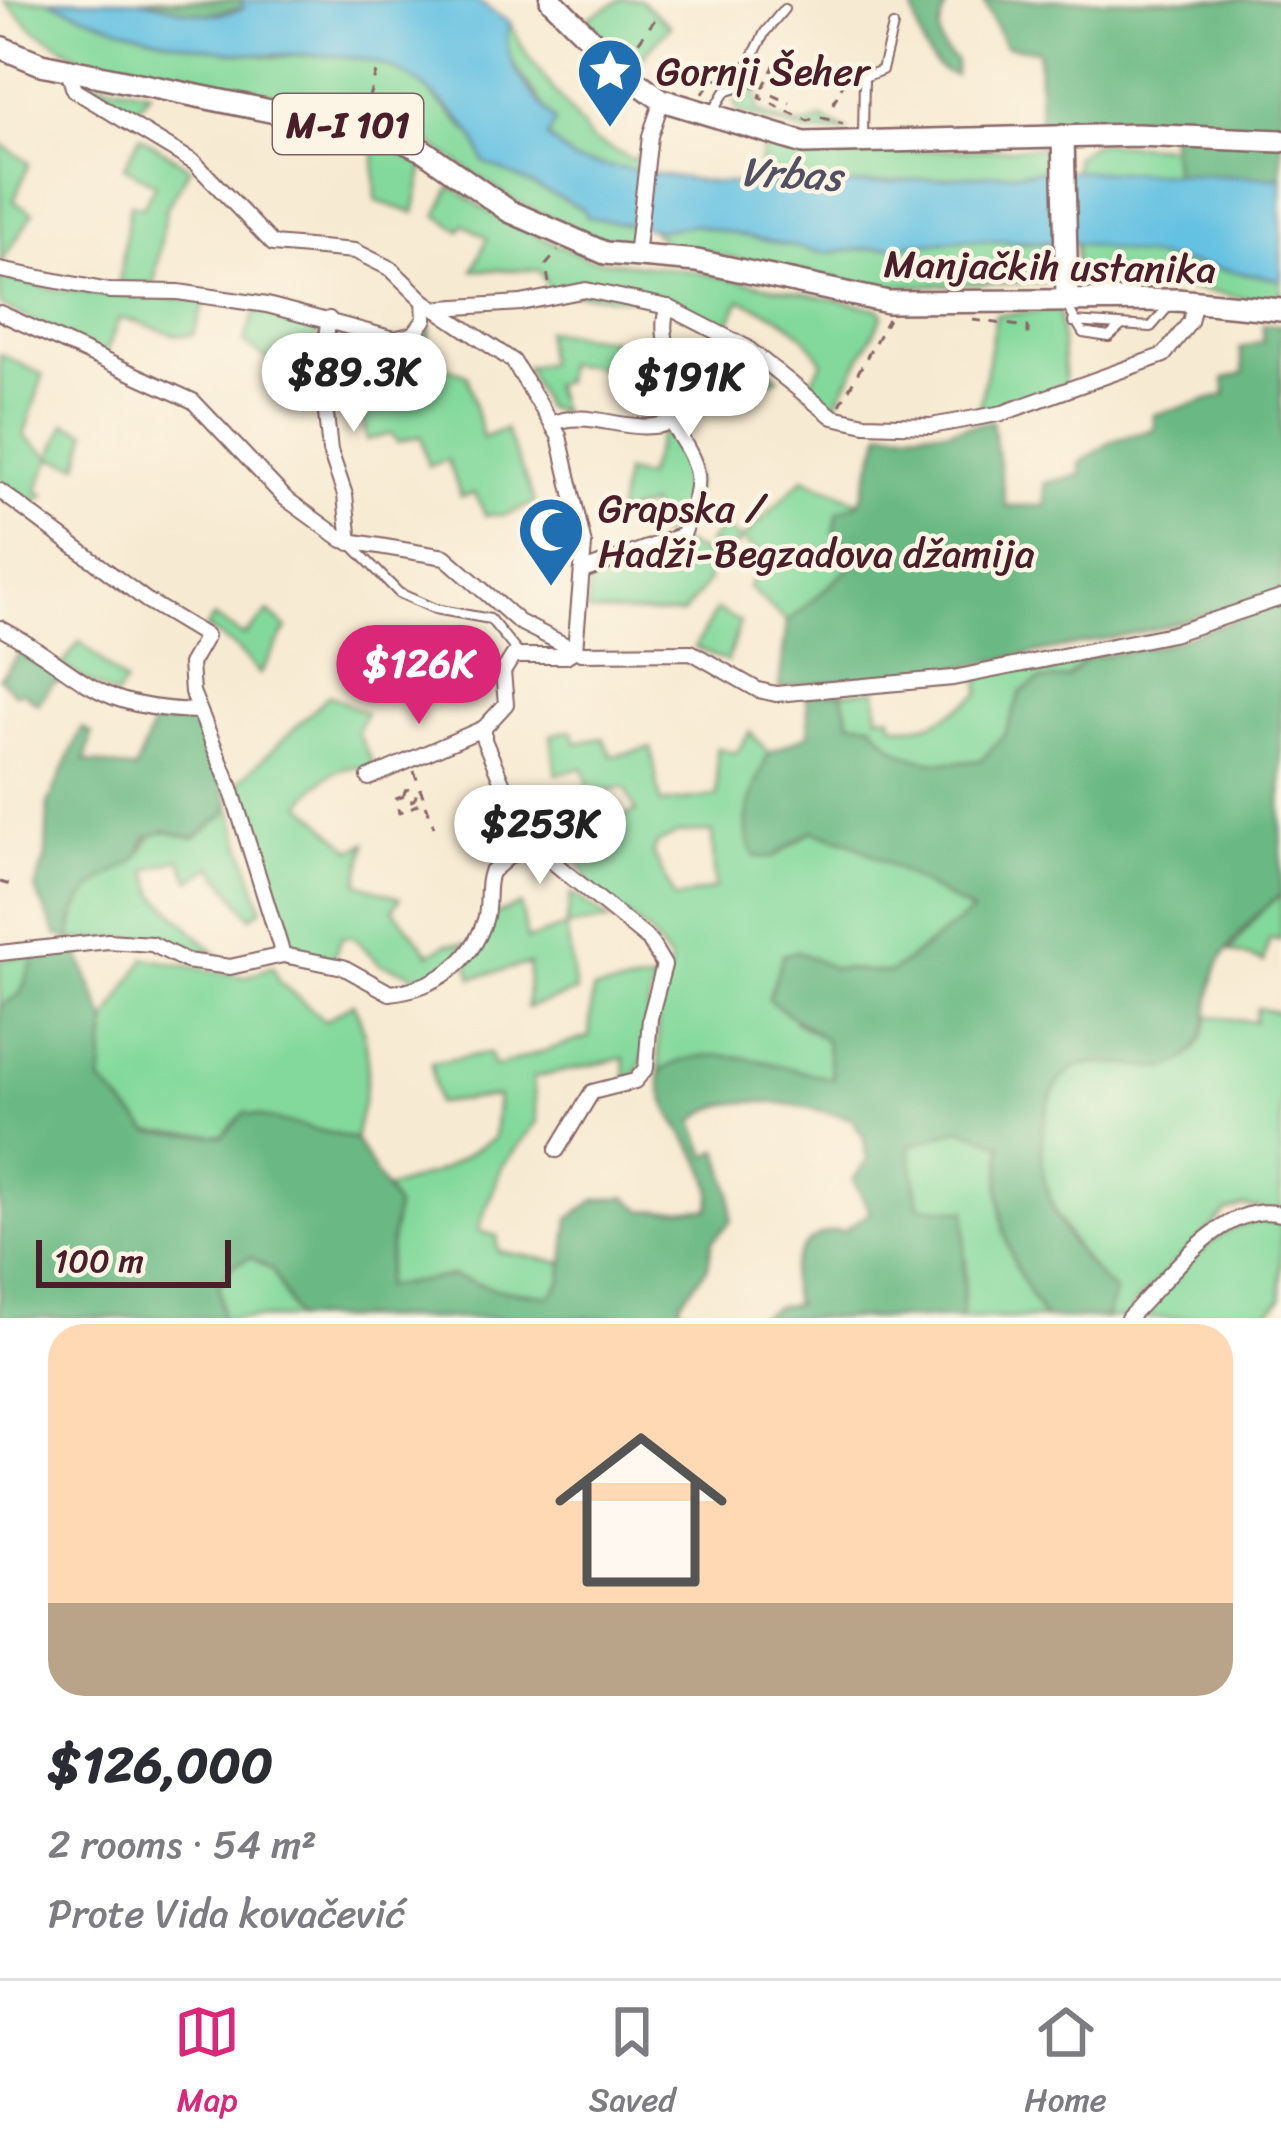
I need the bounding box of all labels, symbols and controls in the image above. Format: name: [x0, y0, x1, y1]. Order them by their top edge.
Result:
place icon: Gornji Šeher: [575, 36, 645, 130]
place label: Gornji Šeher: [656, 37, 871, 106]
road number: M-I 101: [273, 94, 423, 154]
water label: Vrbas: [739, 134, 848, 214]
street label: Manjačkih ustanika: [883, 229, 1217, 304]
pin: $89.3K: [256, 333, 452, 435]
text: $89.3K: [289, 337, 419, 406]
pin: $191K: [605, 338, 773, 440]
text: $191K: [635, 342, 743, 411]
place label: Grapska / Hadži-Begzadova džamija: [598, 474, 1035, 588]
mosque icon: Grapska / Hadži-Begzadova džamija: [516, 495, 586, 589]
pin: $126K: [335, 625, 503, 727]
text: $126K: [363, 629, 475, 698]
pin: $253K: [456, 785, 624, 887]
text: $253K: [481, 789, 599, 858]
text: 100 m: [54, 1232, 144, 1290]
scale bar: [36, 1234, 231, 1287]
icon: home: [533, 1402, 749, 1618]
text: $126,000: [48, 1720, 273, 1810]
text: 2 rooms · 54 m²: [48, 1810, 317, 1879]
text: Prote Vida kovačević: [48, 1879, 405, 1948]
tab: Map: [174, 1999, 240, 2129]
tab: Saved: [589, 1999, 676, 2129]
tab: Home: [1024, 1999, 1107, 2129]

